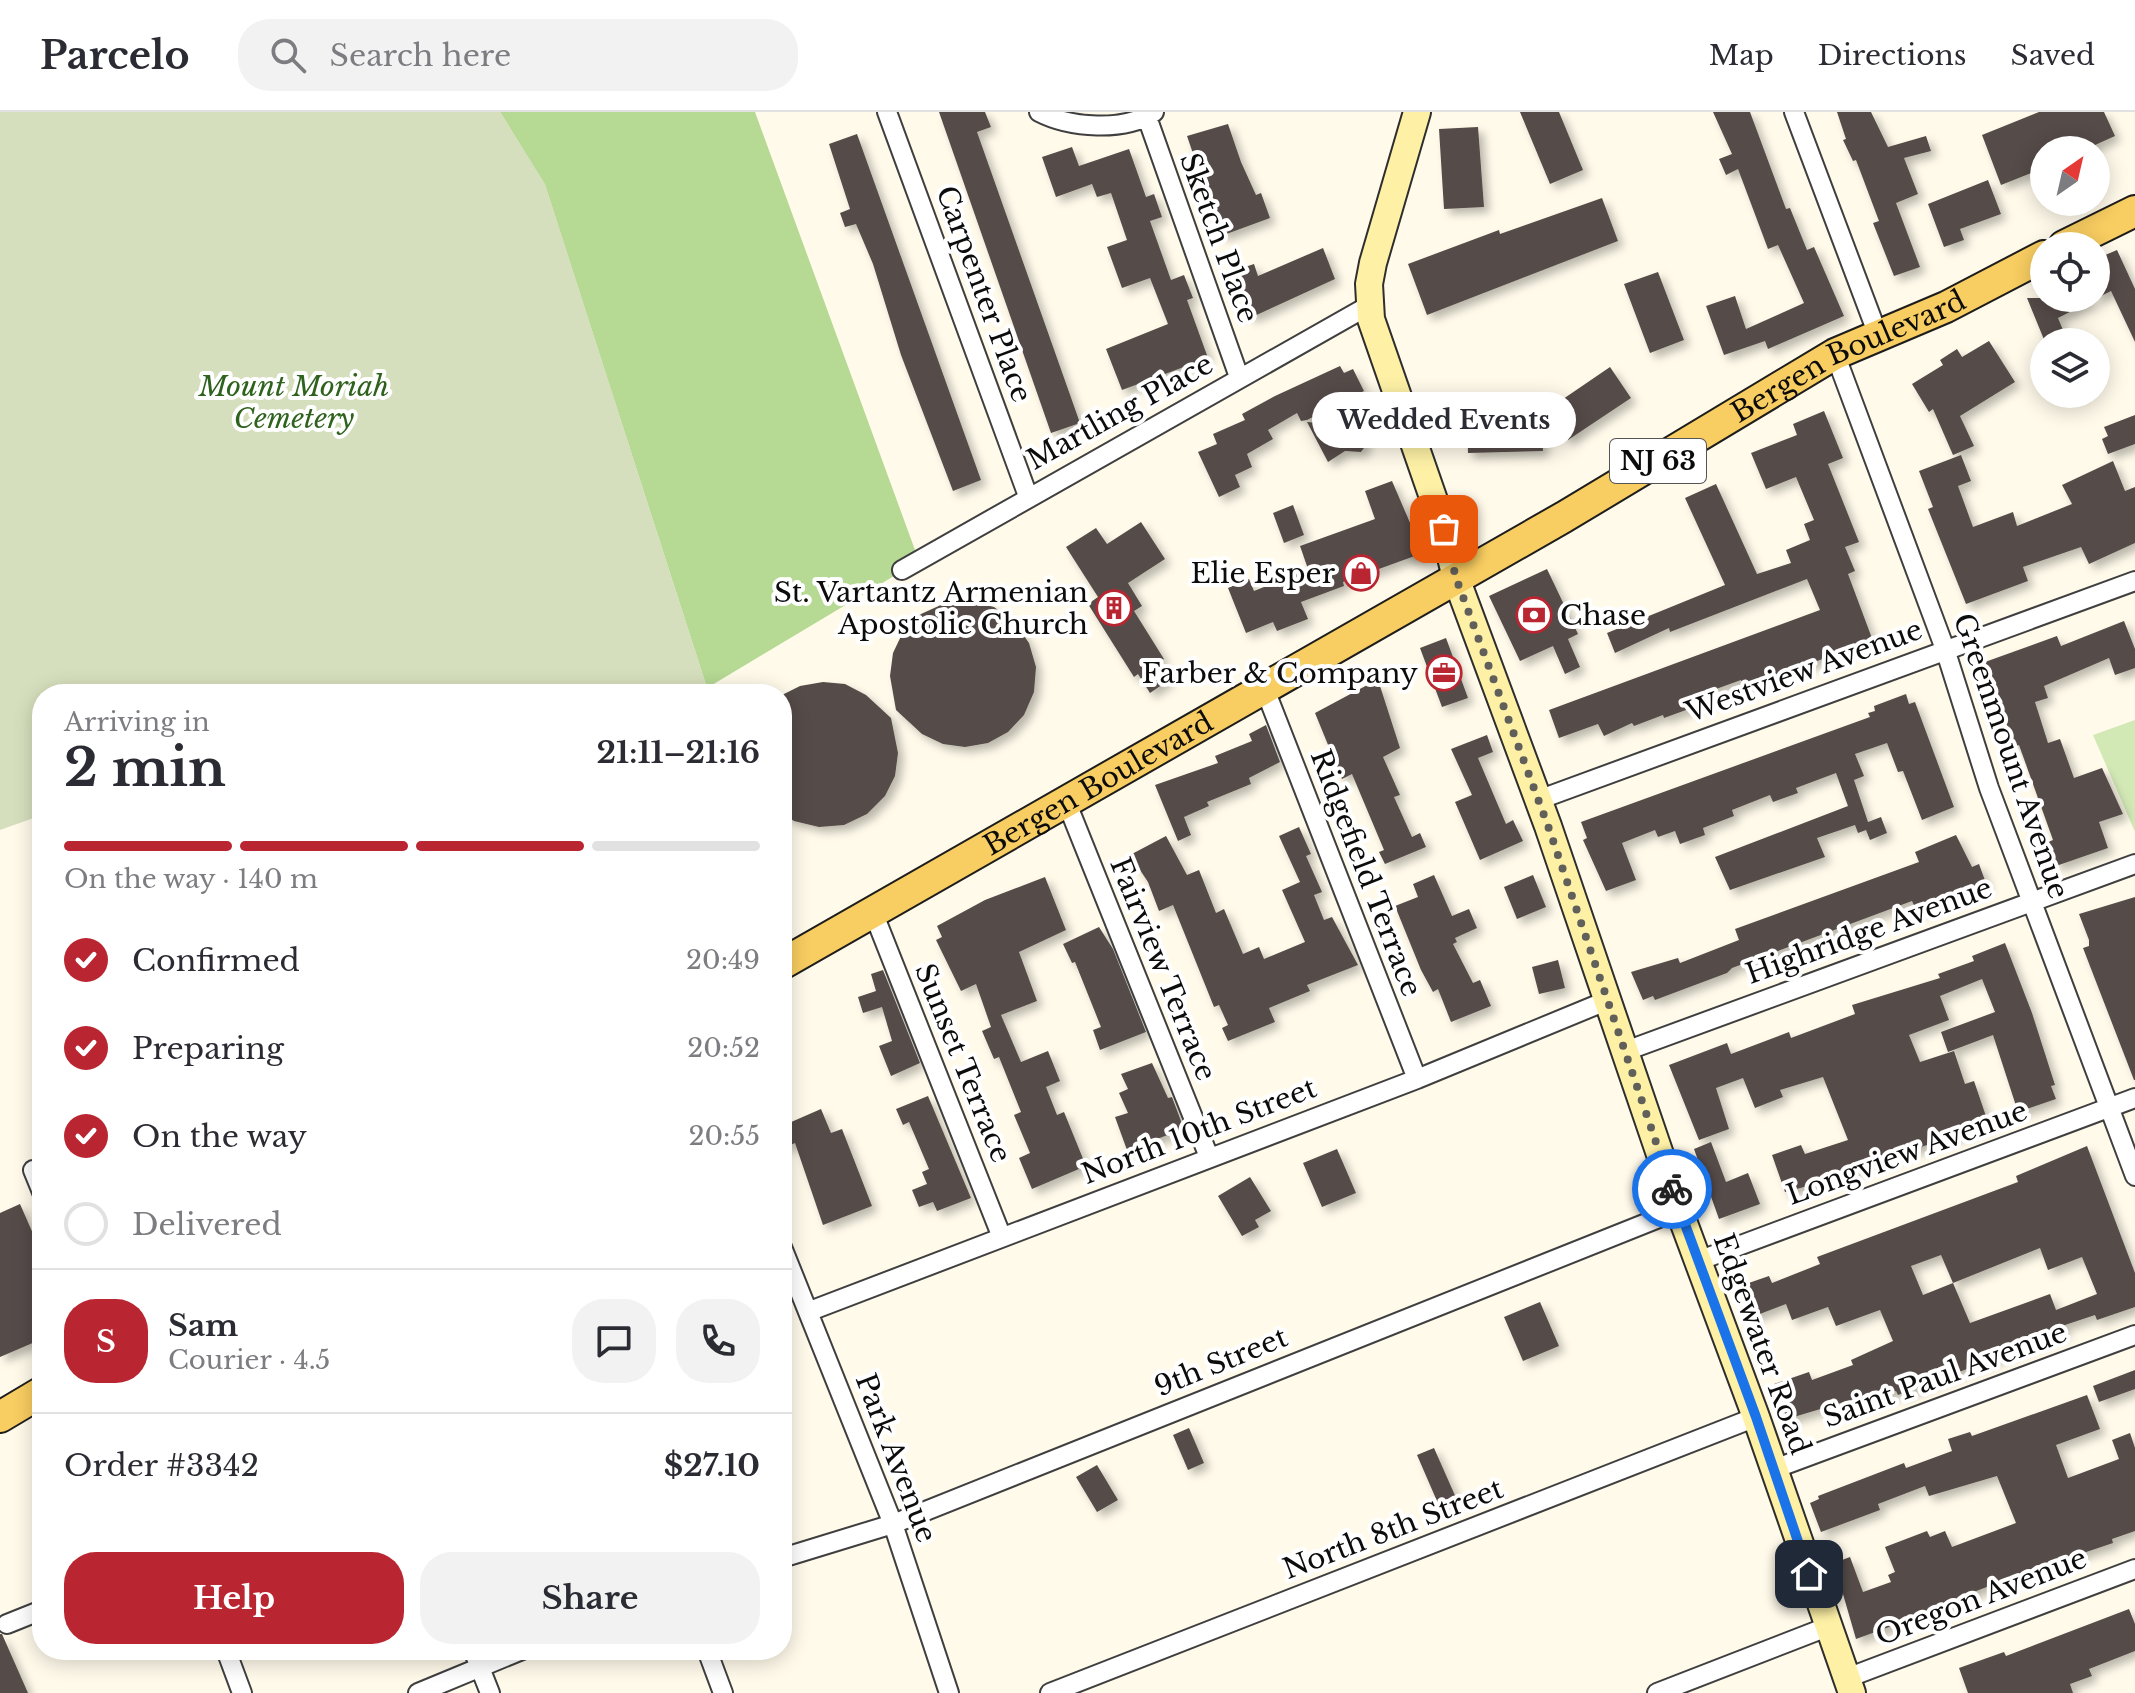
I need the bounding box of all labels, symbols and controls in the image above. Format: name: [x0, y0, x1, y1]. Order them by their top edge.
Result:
search box: [238, 19, 798, 91]
text: Parcelo: [40, 32, 190, 79]
icon: search: [266, 33, 310, 77]
text: Search here: [330, 37, 511, 74]
text: Map: [1709, 38, 1774, 73]
text: Directions: [1818, 38, 1967, 73]
text: Saved: [2011, 38, 2095, 73]
north arrow: [2030, 136, 2110, 216]
map controls: [2030, 136, 2110, 408]
street label: Sketch Place: [1172, 148, 1266, 328]
street label: Carpenter Place: [929, 181, 1039, 407]
button: locate: [2030, 232, 2110, 312]
street label: Bergen Boulevard: [1725, 282, 1972, 430]
button: layers: [2030, 328, 2110, 408]
street label: Martling Place: [1021, 346, 1219, 478]
park label: Mount Moriah Cemetery: [198, 369, 389, 436]
callout: Wedded Events: [1312, 393, 1576, 449]
text: Wedded Events: [1338, 404, 1550, 436]
road number: NJ 63: [1610, 439, 1706, 483]
pin: [1410, 495, 1478, 563]
icon: bag: [1422, 507, 1466, 551]
shop icon: Elie Esper: [1342, 554, 1380, 592]
place label: Elie Esper: [1190, 556, 1336, 591]
place label: St. Vartantz Armenian Apostolic Church: [774, 575, 1088, 642]
building icon: St. Vartantz Armenian Apostolic Church: [1095, 589, 1133, 627]
bank icon: Chase: [1515, 596, 1553, 634]
place label: Chase: [1560, 598, 1646, 633]
street label: Greenmount Avenue: [1946, 609, 2076, 903]
street label: Westview Avenue: [1680, 612, 1927, 730]
office icon: Farber & Company: [1425, 654, 1463, 692]
place label: Farber & Company: [1142, 656, 1418, 691]
street label: Bergen Boulevard: [977, 704, 1219, 863]
text: Arriving in: [64, 706, 210, 738]
text: 21:11–21:16: [596, 734, 760, 771]
text: 2 min: [64, 736, 226, 800]
street label: Ridgefield Terrace: [1303, 745, 1429, 1001]
street label: Fairview Terrace: [1102, 852, 1224, 1086]
text: On the way · 140 m: [64, 863, 318, 895]
street label: Highridge Avenue: [1741, 870, 1997, 992]
icon: check: [64, 938, 108, 982]
text: Confirmed: [132, 942, 300, 979]
text: 20:49: [686, 944, 760, 976]
street label: Sunset Terrace: [907, 958, 1019, 1168]
icon: check: [64, 1026, 108, 1070]
text: Preparing: [132, 1030, 284, 1067]
text: 20:52: [687, 1032, 760, 1064]
street label: North 10th Street: [1077, 1070, 1322, 1192]
street label: Longview Avenue: [1782, 1093, 2032, 1213]
icon: check: [64, 1114, 108, 1158]
text: On the way: [132, 1118, 307, 1155]
text: 20:55: [688, 1120, 760, 1152]
courier: [1632, 1149, 1712, 1229]
icon: bike: [1650, 1167, 1694, 1211]
text: Delivered: [132, 1206, 282, 1243]
street label: Edgewater Road: [1706, 1229, 1818, 1459]
button: chat: [572, 1299, 656, 1383]
button: phone: [676, 1299, 760, 1383]
text: Sam: [168, 1307, 238, 1344]
street label: Saint Paul Avenue: [1818, 1315, 2072, 1435]
street label: 9th Street: [1149, 1319, 1293, 1404]
text: S: [96, 1323, 116, 1360]
text: Courier · 4.5: [168, 1344, 330, 1376]
street label: Park Avenue: [848, 1369, 944, 1547]
text: Order #3342: [64, 1447, 259, 1484]
text: $27.10: [664, 1447, 760, 1484]
street label: North 8th Street: [1278, 1471, 1508, 1587]
pin: [1775, 1540, 1843, 1608]
street label: Oregon Avenue: [1870, 1541, 2092, 1653]
button: Help: [64, 1552, 404, 1644]
button: Share: [420, 1552, 760, 1644]
icon: home: [1787, 1552, 1831, 1596]

